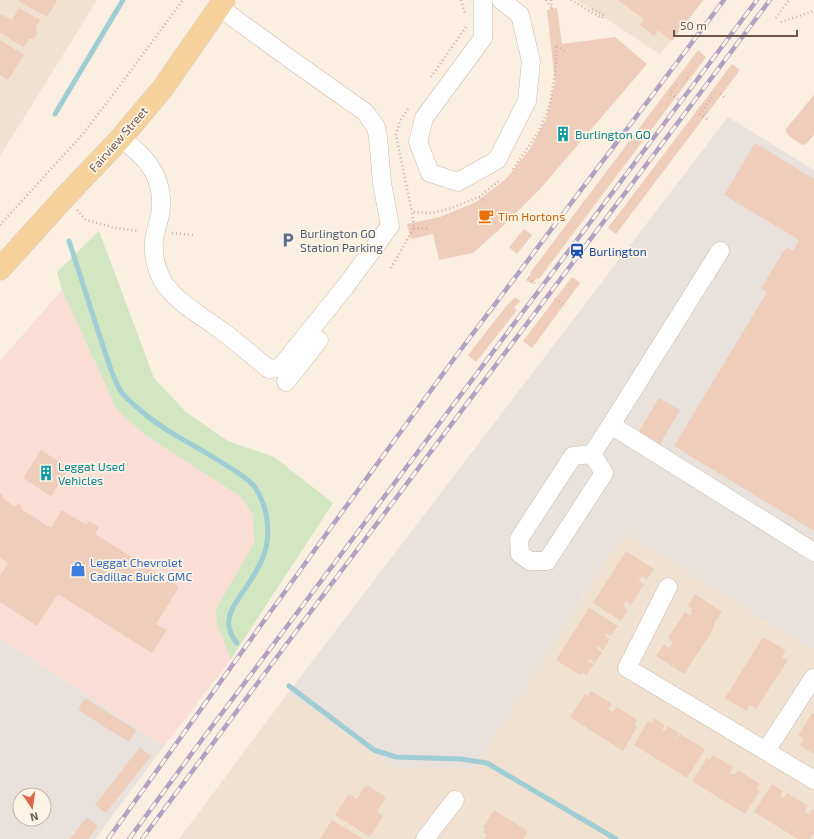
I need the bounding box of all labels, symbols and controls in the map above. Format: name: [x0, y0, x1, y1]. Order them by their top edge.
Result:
scale bar: [674, 12, 797, 38]
text: 50 m: [680, 18, 707, 32]
street label: Fairview Street: [86, 103, 150, 175]
building icon: Burlington GO: [554, 125, 572, 143]
place label: Burlington GO: [575, 127, 651, 141]
cafe icon: Tim Hortons: [477, 207, 495, 225]
place label: Tim Hortons: [498, 209, 565, 223]
place label: Burlington GO Station Parking: [300, 226, 383, 254]
parking icon: Burlington GO Station Parking: [279, 231, 297, 249]
station icon: Burlington: [568, 242, 586, 260]
place label: Burlington: [589, 244, 647, 258]
place label: Leggat Used Vehicles: [58, 459, 125, 487]
building icon: Leggat Used Vehicles: [37, 464, 55, 482]
place label: Leggat Chevrolet Cadillac Buick GMC: [90, 555, 192, 583]
shop icon: Leggat Chevrolet Cadillac Buick GMC: [69, 560, 87, 578]
north arrow: [12, 787, 52, 827]
text: N: [29, 810, 40, 824]

